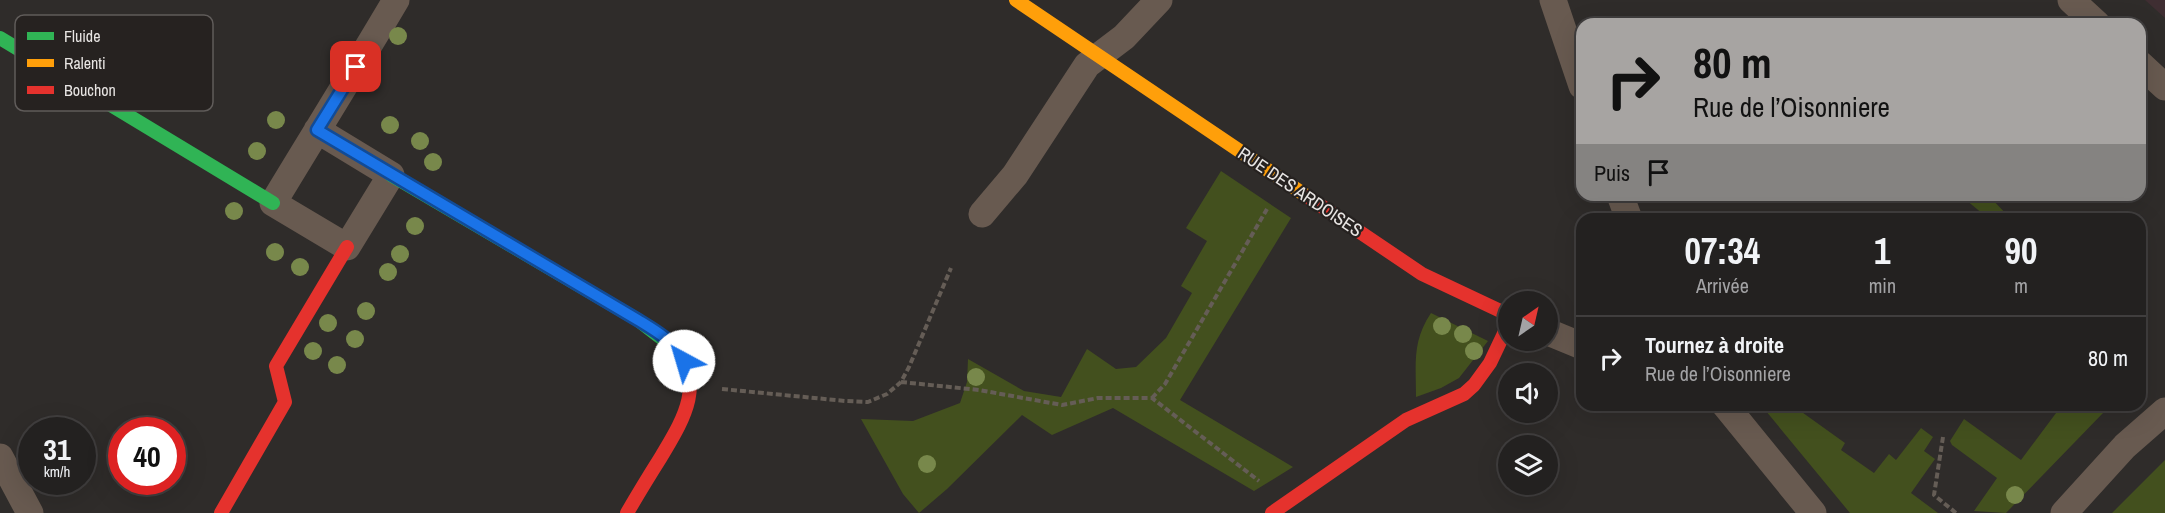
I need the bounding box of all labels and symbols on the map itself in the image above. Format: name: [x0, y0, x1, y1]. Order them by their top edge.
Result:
legend: [15, 15, 213, 111]
text: Fluide: [64, 25, 100, 47]
pin: [330, 41, 381, 92]
text: Ralenti: [64, 52, 106, 74]
text: Bouchon: [64, 79, 116, 101]
street label: RUE DES ARDOISES: [1233, 141, 1368, 243]
north arrow: [1498, 291, 1558, 351]
position arrow: [652, 329, 716, 393]
speed limit sign: 40: [108, 417, 186, 495]

